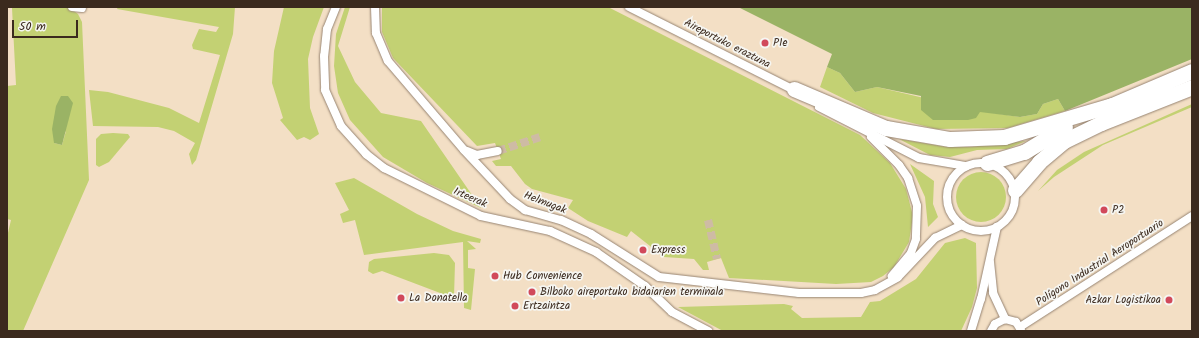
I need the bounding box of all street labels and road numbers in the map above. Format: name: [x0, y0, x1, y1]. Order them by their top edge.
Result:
street label: Aireportuko eraztuna: [682, 17, 772, 71]
street label: Irteerak: [451, 185, 489, 211]
street label: Helmugak: [522, 189, 568, 217]
street label: Polígono Industrial Aeroportuario: [1034, 217, 1166, 309]

